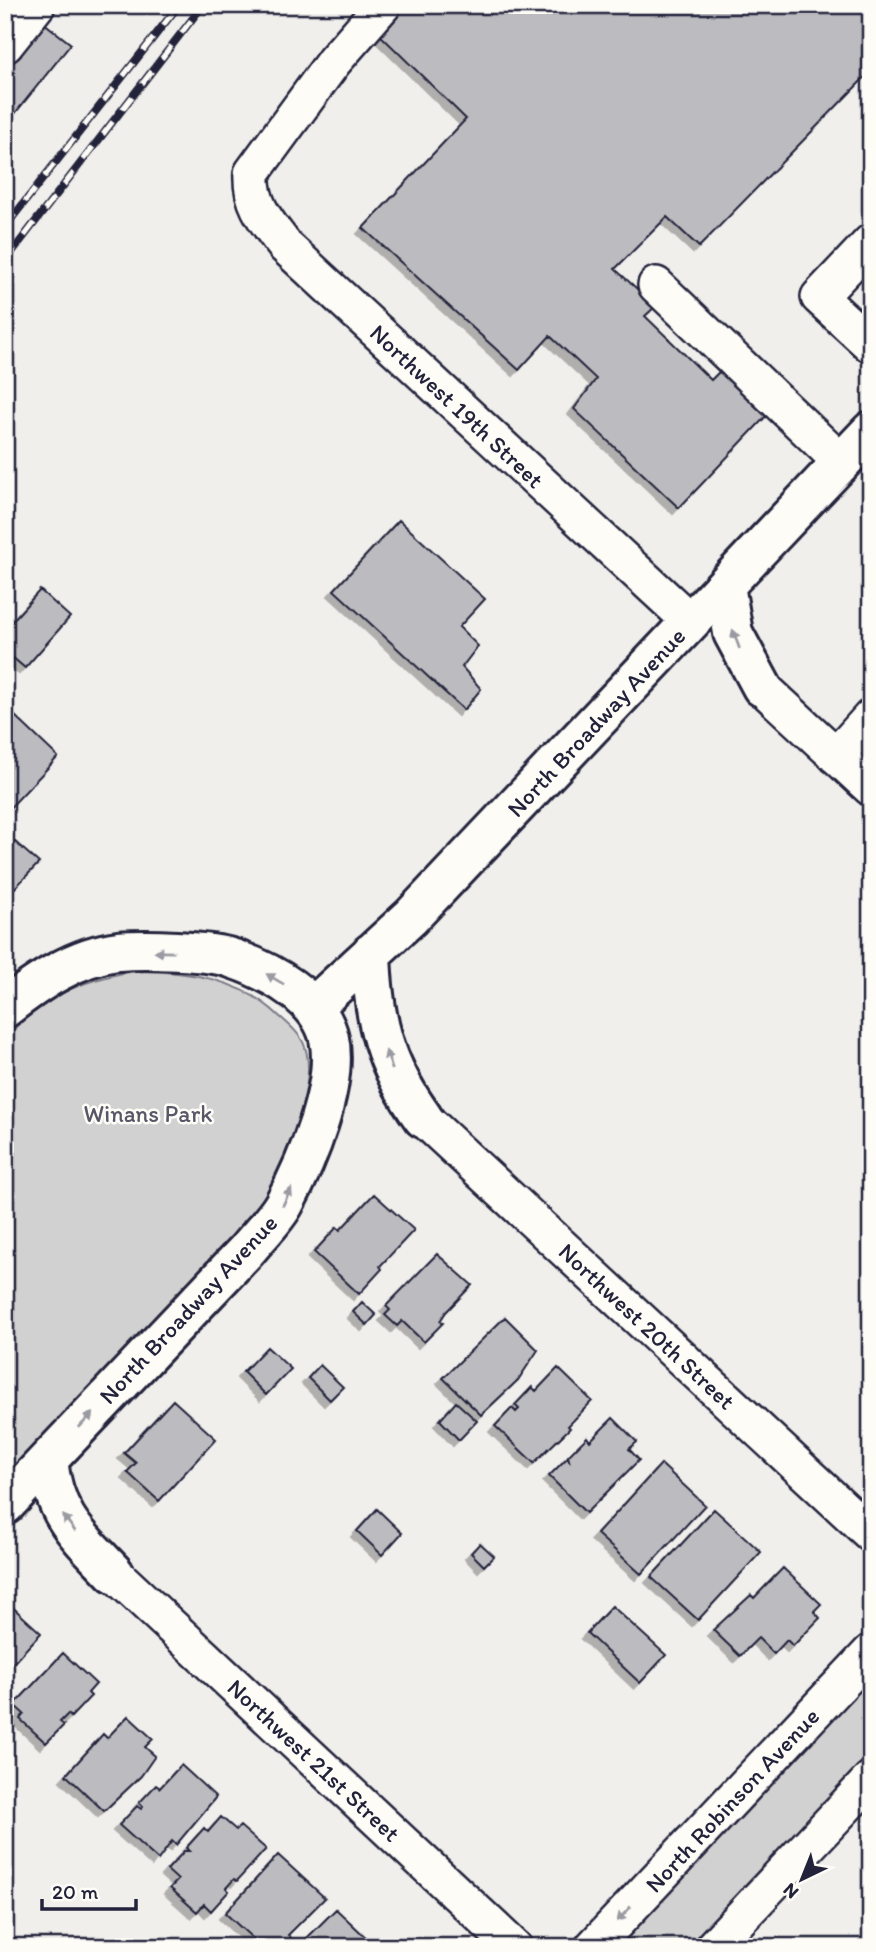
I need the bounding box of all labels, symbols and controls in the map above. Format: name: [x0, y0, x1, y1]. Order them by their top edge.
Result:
street label: Northwest 19th Street: [364, 318, 550, 494]
street label: North Broadway Avenue: [501, 621, 691, 823]
one-way arrow: [730, 628, 741, 649]
one-way arrow: [153, 946, 175, 958]
one-way arrow: [265, 973, 284, 985]
one-way arrow: [383, 1049, 394, 1070]
park label: Winans Park: [84, 1099, 212, 1128]
one-way arrow: [281, 1187, 292, 1207]
street label: North Broadway Avenue: [93, 1208, 283, 1410]
street label: Northwest 20th Street: [553, 1237, 741, 1415]
one-way arrow: [77, 1412, 93, 1429]
one-way arrow: [61, 1514, 76, 1532]
street label: Northwest 21st Street: [222, 1673, 406, 1847]
street label: North Robinson Avenue: [640, 1702, 824, 1898]
north arrow: [768, 1843, 838, 1913]
scale bar: [42, 1868, 136, 1912]
text: 20 m: [52, 1879, 99, 1904]
one-way arrow: [617, 1905, 633, 1922]

